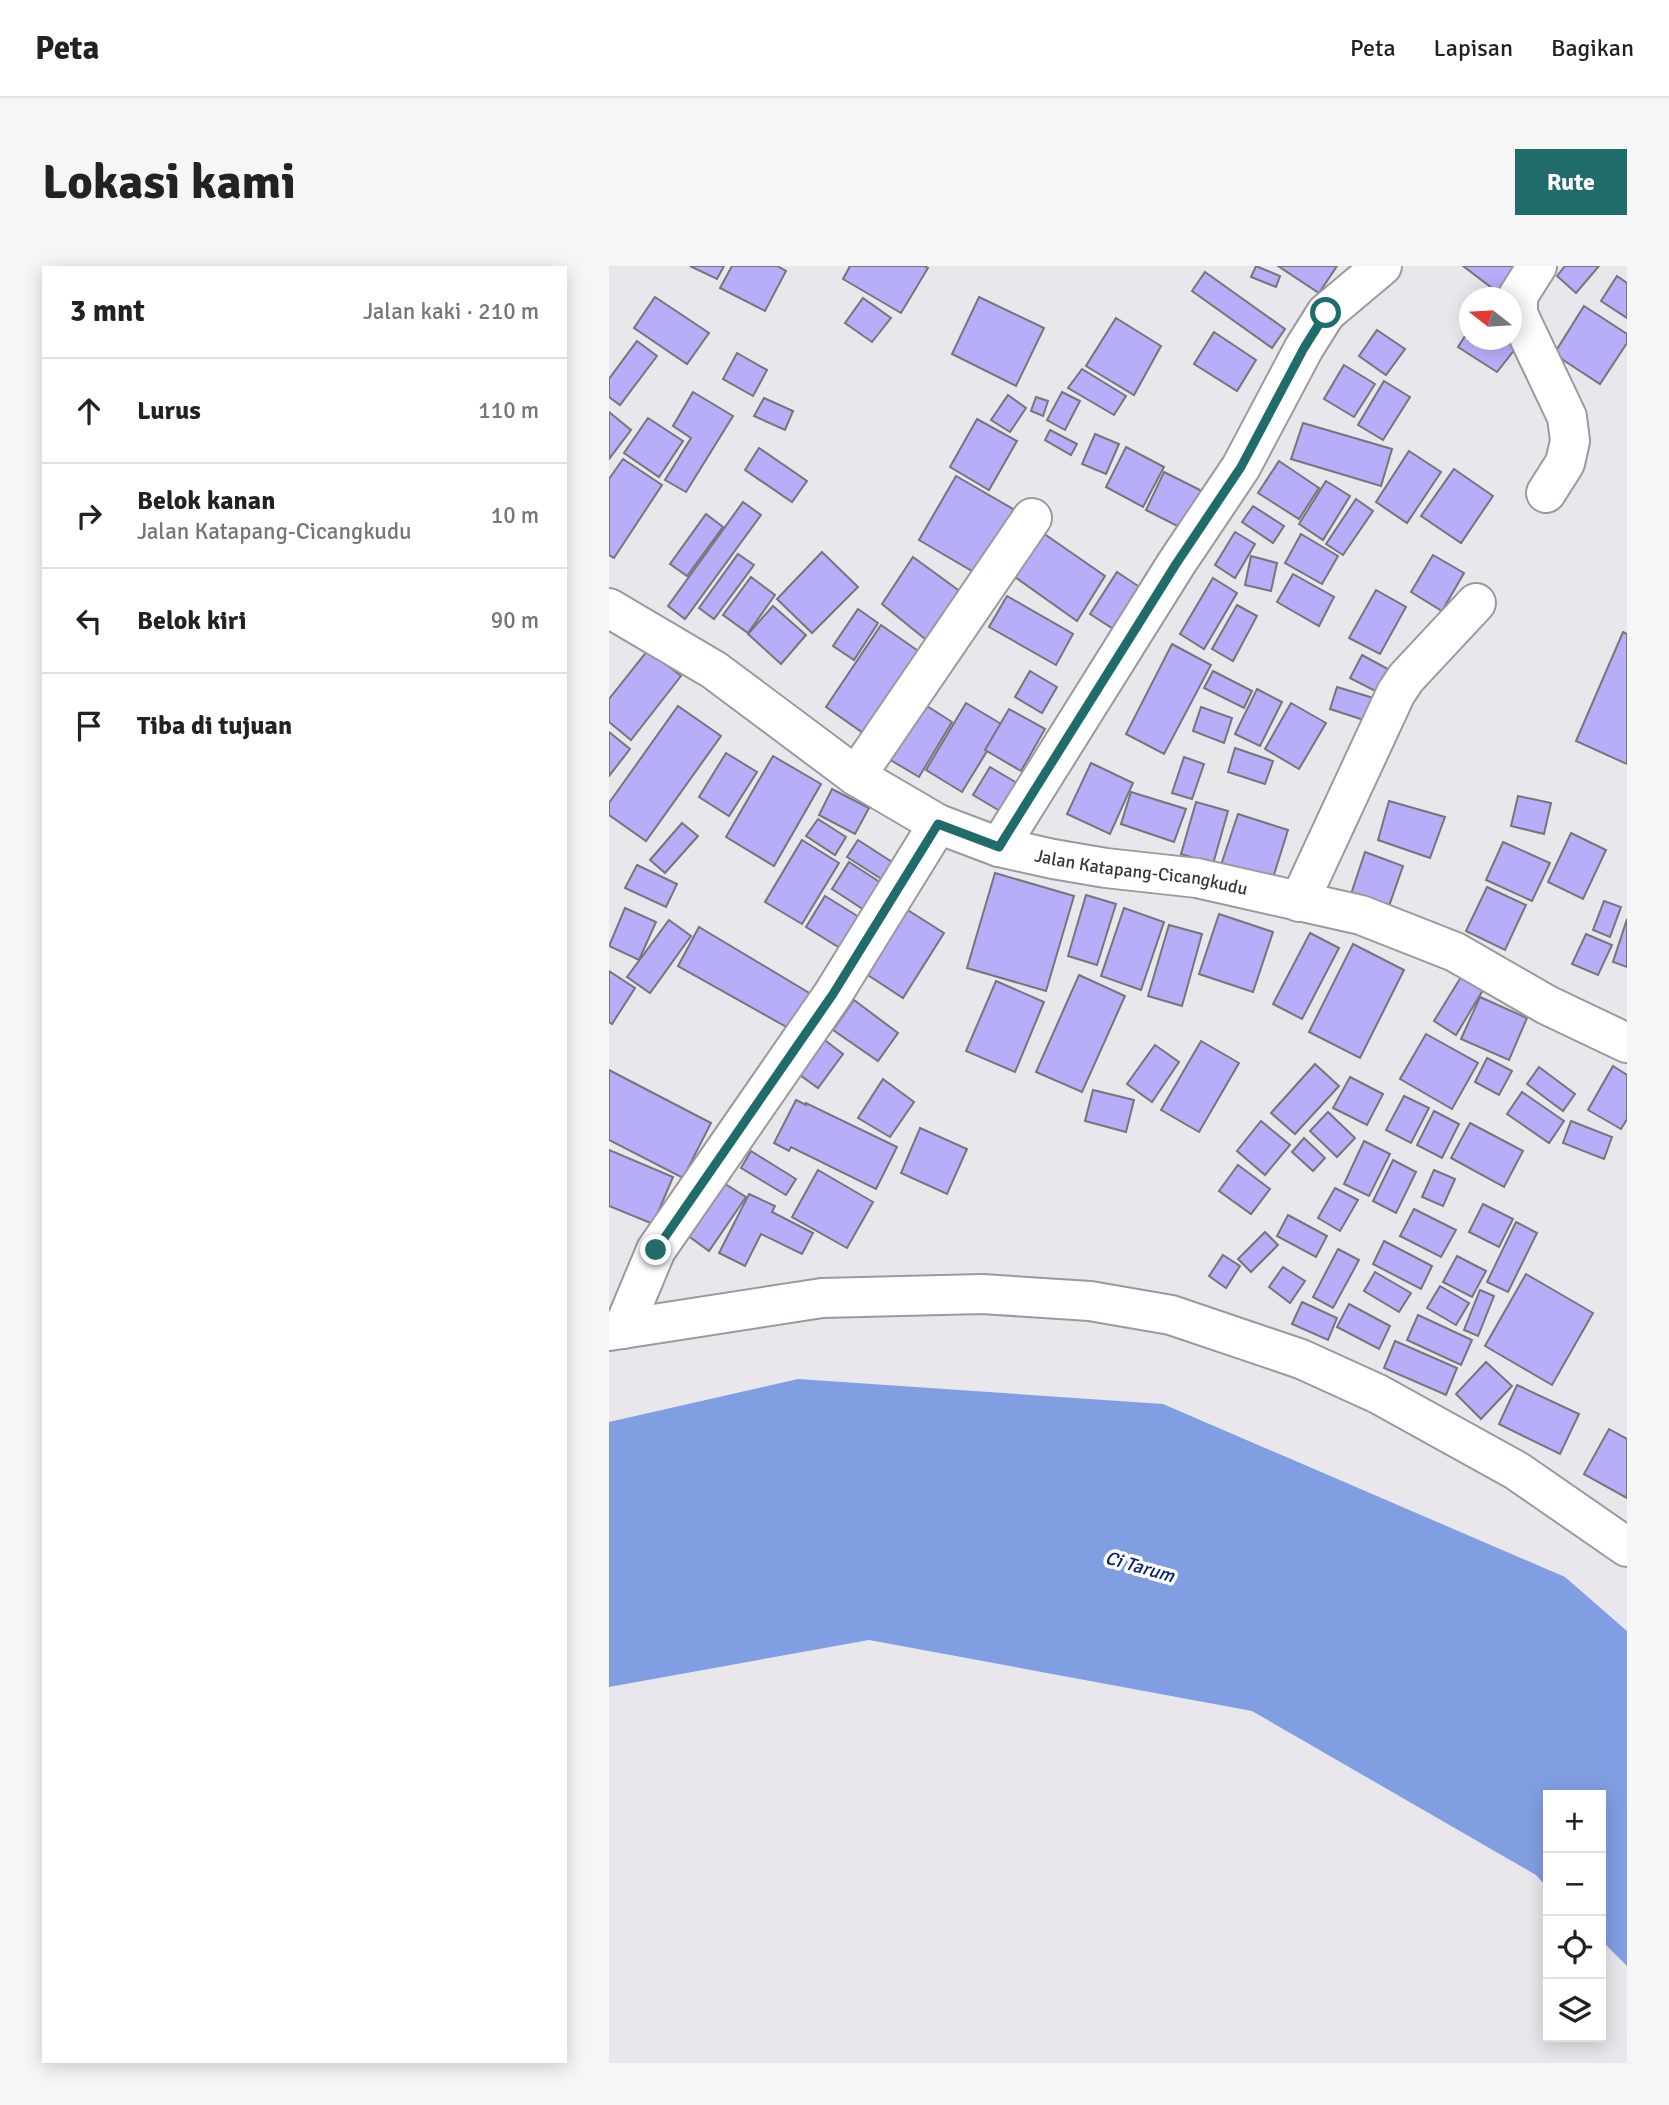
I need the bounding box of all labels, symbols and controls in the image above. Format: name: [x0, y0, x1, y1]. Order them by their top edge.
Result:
text: Peta: [35, 28, 99, 69]
text: Peta: [1350, 33, 1396, 63]
text: Lapisan: [1434, 33, 1513, 63]
text: Bagikan: [1551, 33, 1634, 63]
button: Rute: [1515, 149, 1627, 215]
text: Lokasi kami: [42, 152, 296, 212]
north arrow: [1459, 287, 1522, 350]
text: 3 mnt: [70, 293, 145, 330]
text: Jalan kaki · 210 m: [363, 297, 539, 326]
route start: [1310, 297, 1341, 328]
icon: ahead: [70, 392, 108, 430]
text: Lurus: [137, 395, 201, 427]
text: 110 m: [478, 396, 539, 425]
text: Belok kanan: [137, 485, 275, 517]
icon: right: [70, 497, 108, 535]
text: 10 m: [491, 501, 539, 530]
text: Jalan Katapang-Cicangkudu: [137, 517, 412, 546]
icon: left: [70, 602, 108, 640]
text: Belok kiri: [137, 605, 246, 637]
text: 90 m: [491, 606, 539, 635]
icon: arrive: [70, 707, 108, 745]
text: Tiba di tujuan: [137, 710, 292, 742]
street label: Jalan Katapang-Cicangkudu: [1033, 844, 1250, 900]
route end: [640, 1234, 671, 1265]
water label: Ci Tarum: [1102, 1546, 1178, 1589]
map controls: [1543, 1790, 1606, 2042]
button: +: [1543, 1790, 1606, 1853]
button: −: [1543, 1853, 1606, 1916]
button: locate: [1543, 1916, 1606, 1979]
button: layers: [1543, 1979, 1606, 2042]

